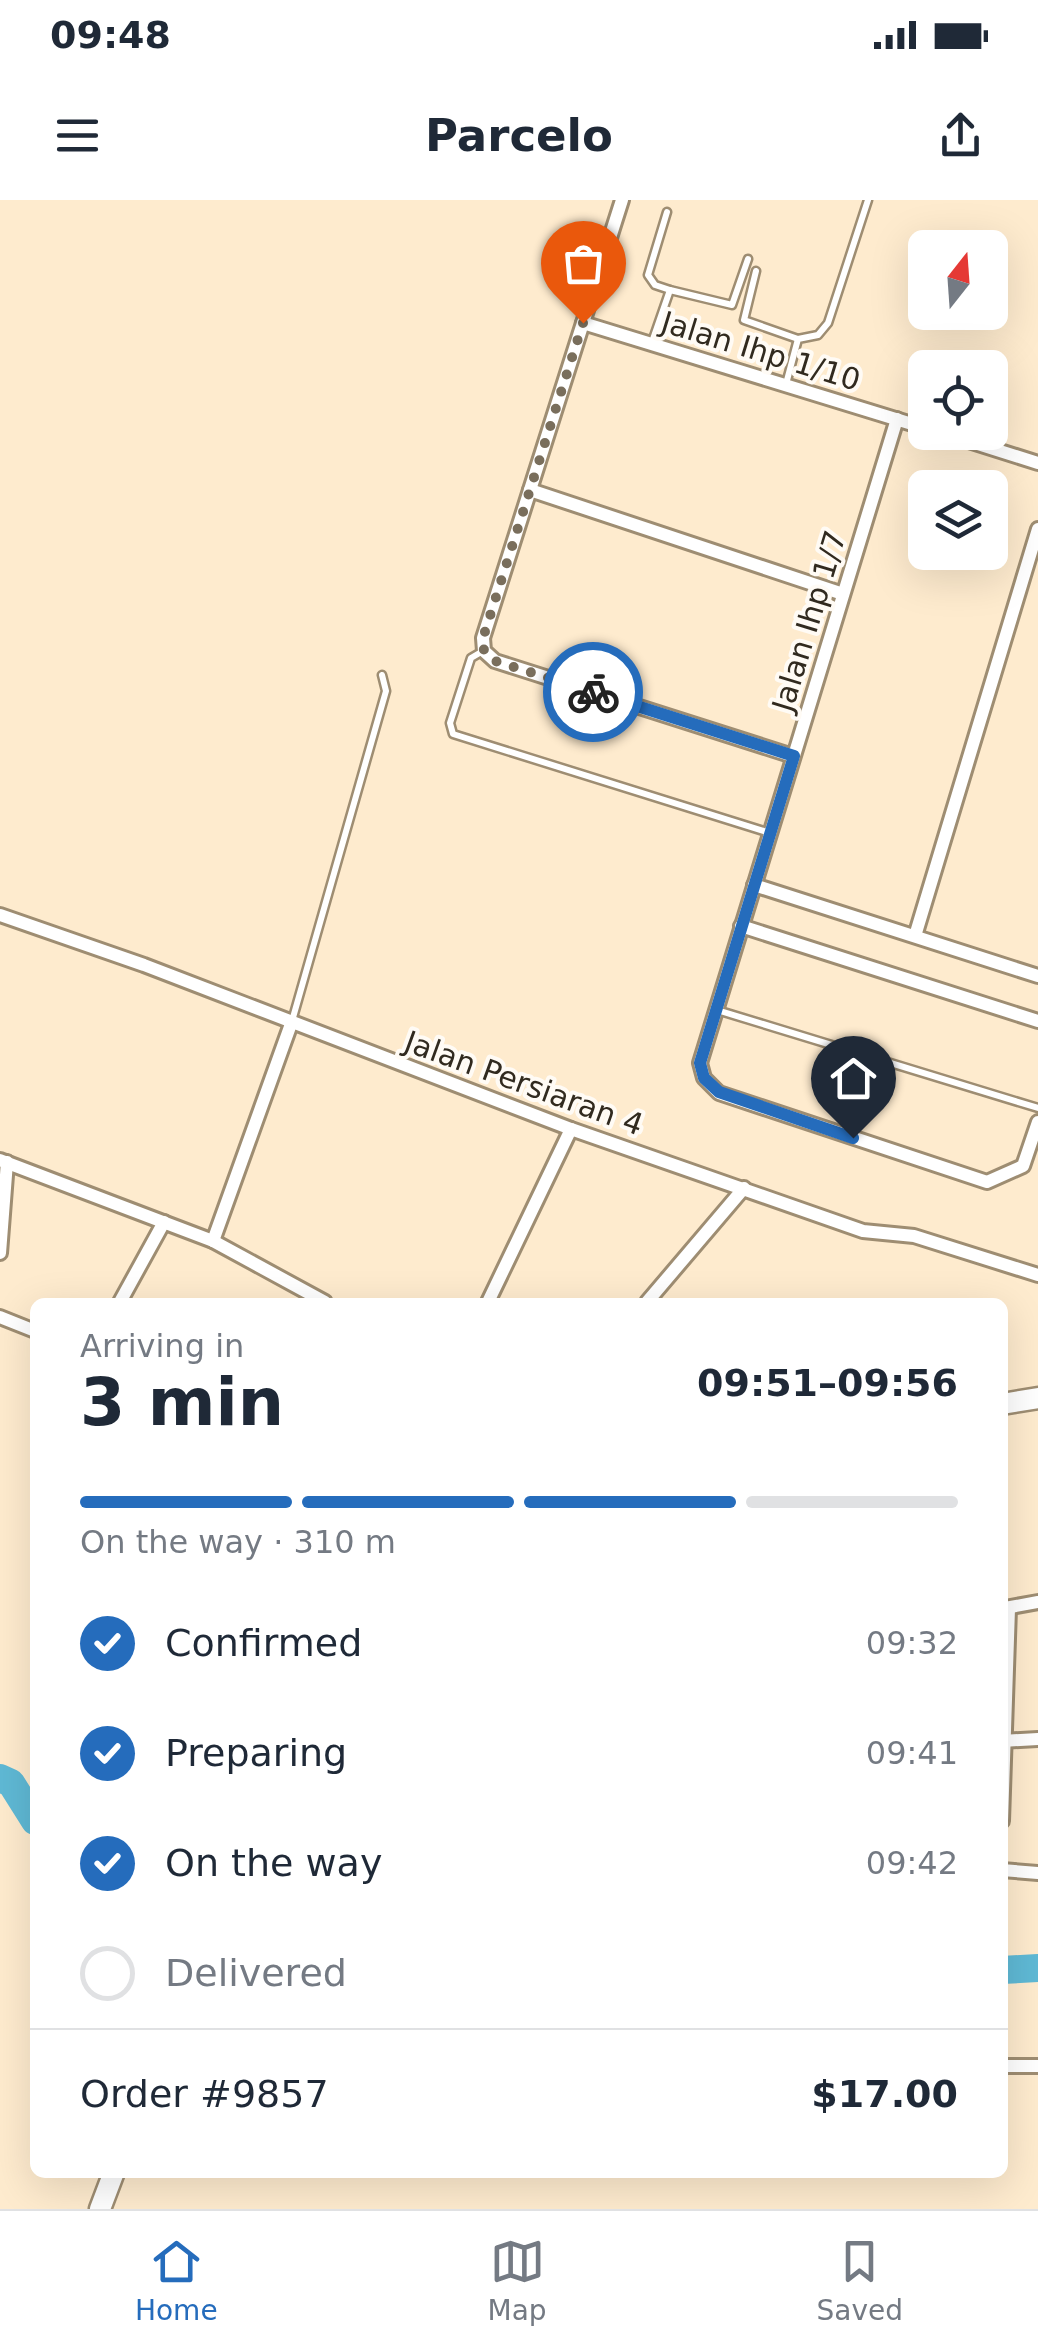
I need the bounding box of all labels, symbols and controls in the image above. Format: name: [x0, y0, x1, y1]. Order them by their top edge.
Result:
text: 09:48: [50, 13, 171, 57]
icon: menu: [50, 108, 105, 163]
icon: share: [933, 108, 988, 163]
text: Parcelo: [425, 109, 613, 162]
pin: [541, 221, 626, 324]
north arrow: [908, 230, 1008, 330]
map controls: [908, 230, 1008, 570]
icon: bag: [556, 236, 611, 291]
street label: Jalan Ihp 1/10: [655, 304, 865, 398]
button: locate: [908, 350, 1008, 450]
button: layers: [908, 470, 1008, 570]
street label: Jalan Ihp 1/7: [764, 526, 853, 718]
courier: [543, 642, 643, 742]
icon: bike: [566, 665, 621, 720]
street label: Jalan Persiaran 4: [398, 1023, 648, 1142]
pin: [811, 1036, 896, 1139]
icon: home: [826, 1051, 881, 1106]
text: Arriving in: [80, 1327, 244, 1365]
text: 09:51–09:56: [697, 1361, 958, 1405]
text: 3 min: [80, 1365, 284, 1440]
text: On the way · 310 m: [80, 1523, 396, 1561]
icon: check: [80, 1616, 135, 1671]
text: Confirmed: [165, 1621, 362, 1665]
text: 09:32: [866, 1624, 958, 1662]
icon: check: [80, 1726, 135, 1781]
text: Preparing: [165, 1731, 347, 1775]
text: 09:41: [866, 1734, 958, 1772]
icon: check: [80, 1836, 135, 1891]
text: On the way: [165, 1841, 382, 1885]
text: 09:42: [866, 1844, 958, 1882]
text: Delivered: [165, 1951, 347, 1995]
text: Order #9857: [80, 2072, 329, 2116]
text: $17.00: [811, 2072, 958, 2116]
tab: Home: [135, 2234, 218, 2327]
tab: Map: [488, 2234, 547, 2327]
tab: Saved: [817, 2234, 903, 2327]

